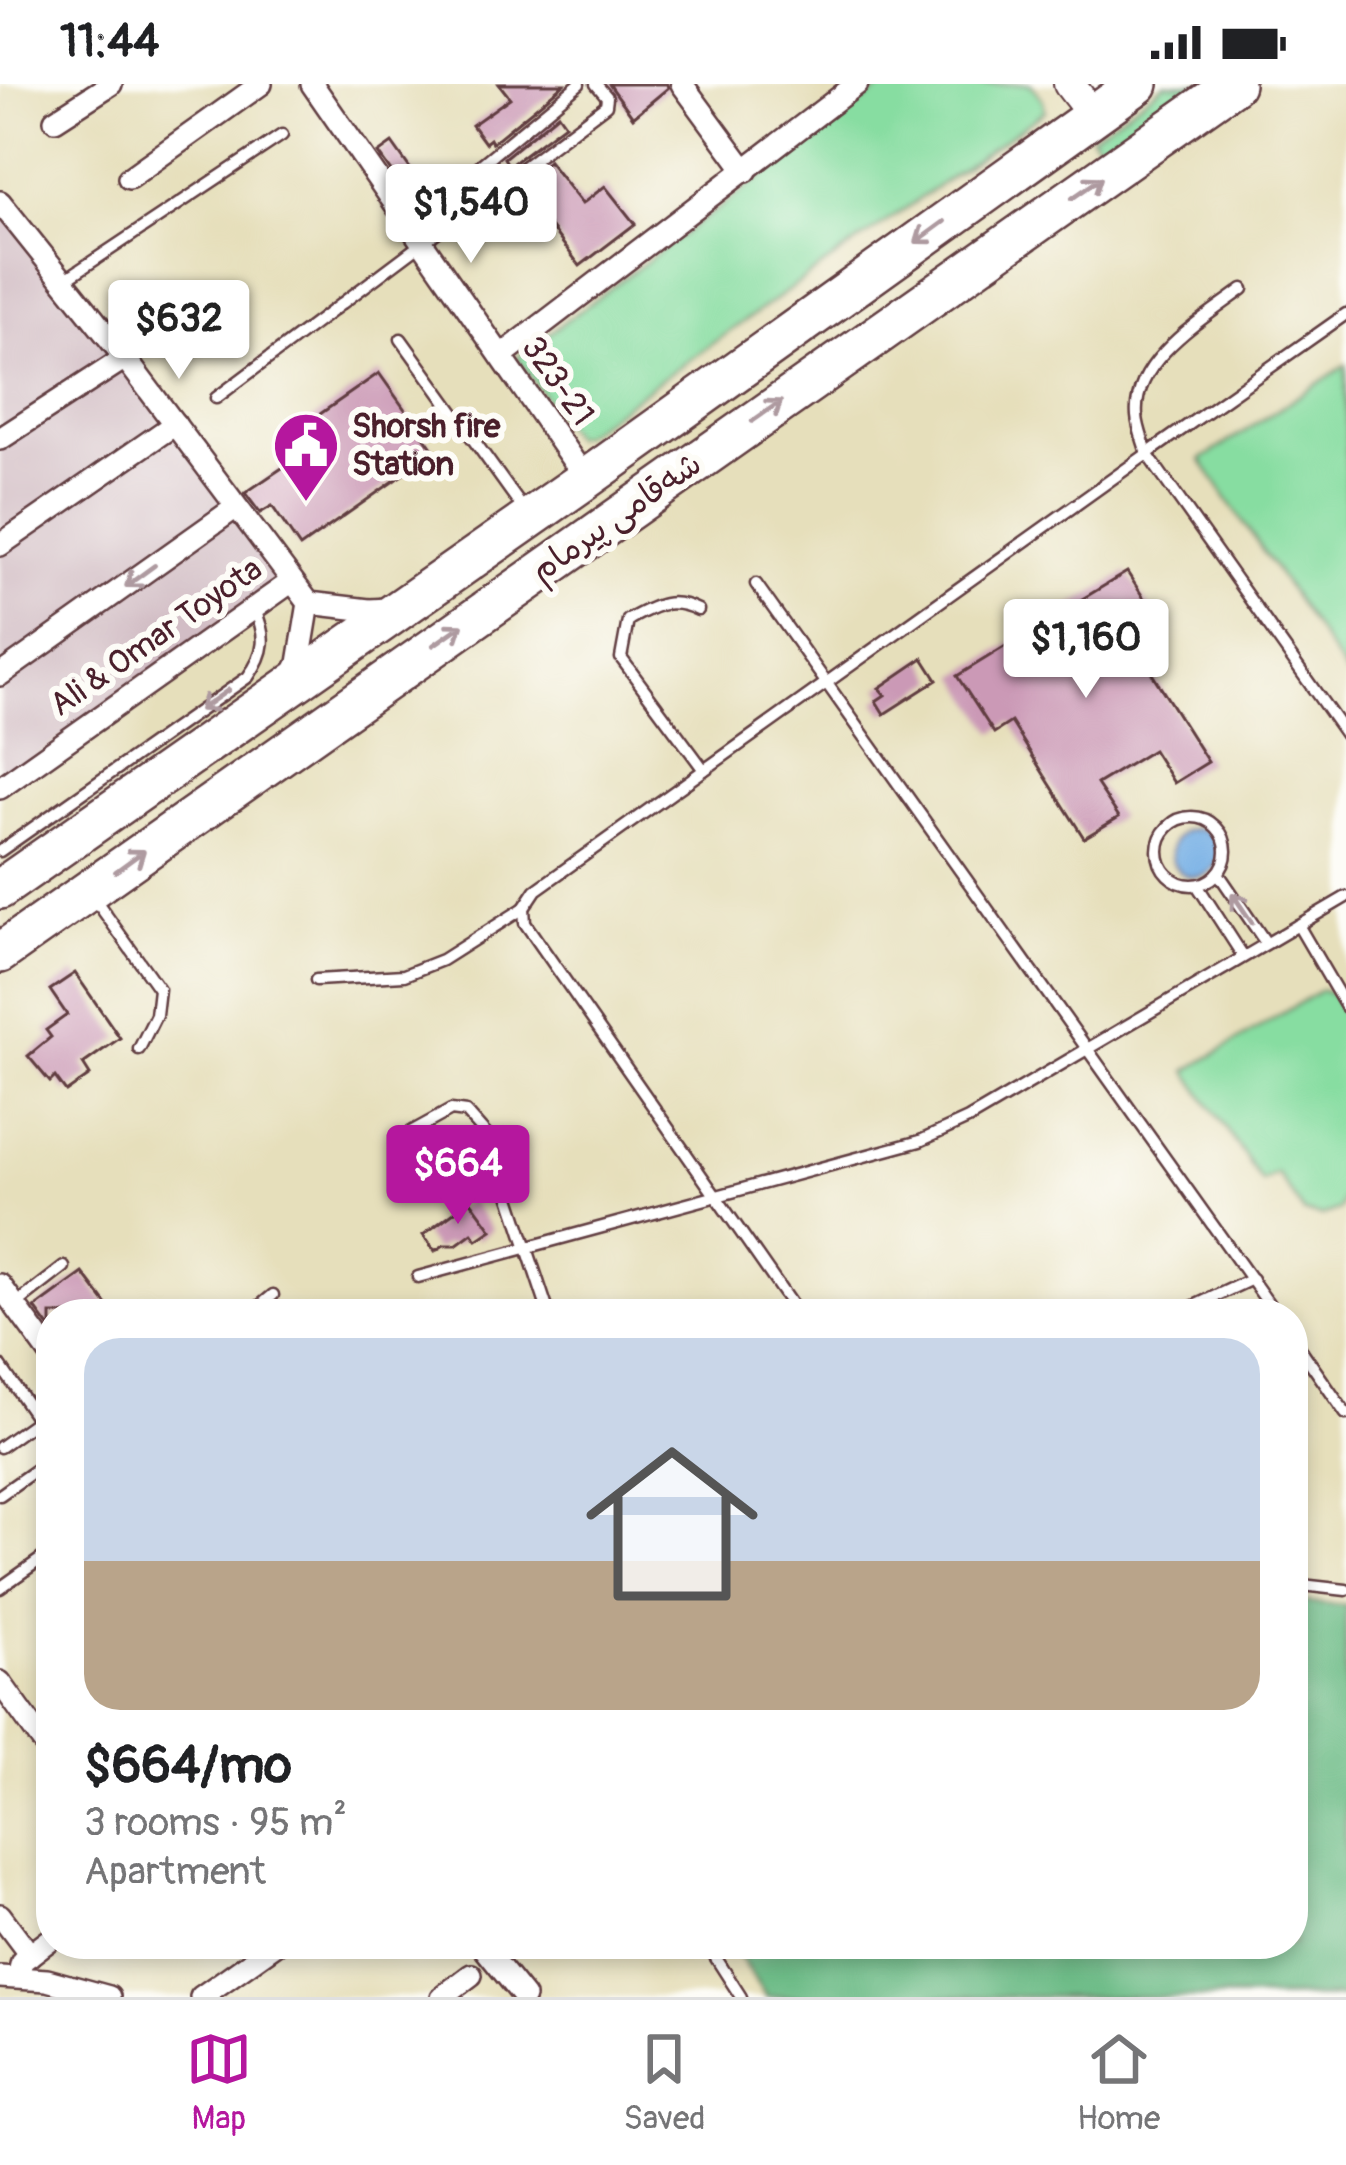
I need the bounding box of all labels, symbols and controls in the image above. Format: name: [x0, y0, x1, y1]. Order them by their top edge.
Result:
text: 11:44: [60, 14, 159, 70]
pin: $1,540: [373, 164, 569, 266]
one-way arrow: [1069, 176, 1103, 201]
text: $1,540: [413, 178, 529, 227]
one-way arrow: [914, 219, 947, 245]
pin: $632: [108, 280, 250, 382]
text: $632: [135, 294, 223, 343]
street label: 323-21: [513, 328, 603, 434]
one-way arrow: [750, 399, 783, 424]
place label: Shorsh fire Station: [352, 406, 501, 485]
public building icon: Shorsh fire Station: [271, 410, 341, 504]
street label: شەقامی پیرمام: [523, 443, 712, 594]
street label: Ali & Omar Toyota: [42, 549, 270, 725]
one-way arrow: [124, 562, 157, 588]
pin: $1,160: [988, 599, 1184, 701]
text: $1,160: [1031, 613, 1141, 662]
one-way arrow: [431, 623, 464, 649]
one-way arrow: [198, 687, 231, 713]
one-way arrow: [113, 849, 146, 875]
one-way arrow: [1230, 891, 1255, 925]
pin: $664: [387, 1125, 529, 1227]
text: $664: [413, 1139, 503, 1188]
icon: home: [564, 1416, 780, 1632]
text: $664/mo: [84, 1734, 292, 1798]
text: 3 rooms · 95 m²: [84, 1798, 347, 1847]
text: Apartment: [84, 1847, 266, 1896]
tab: Map: [186, 2026, 252, 2139]
tab: Saved: [623, 2026, 705, 2139]
tab: Home: [1077, 2026, 1160, 2139]

